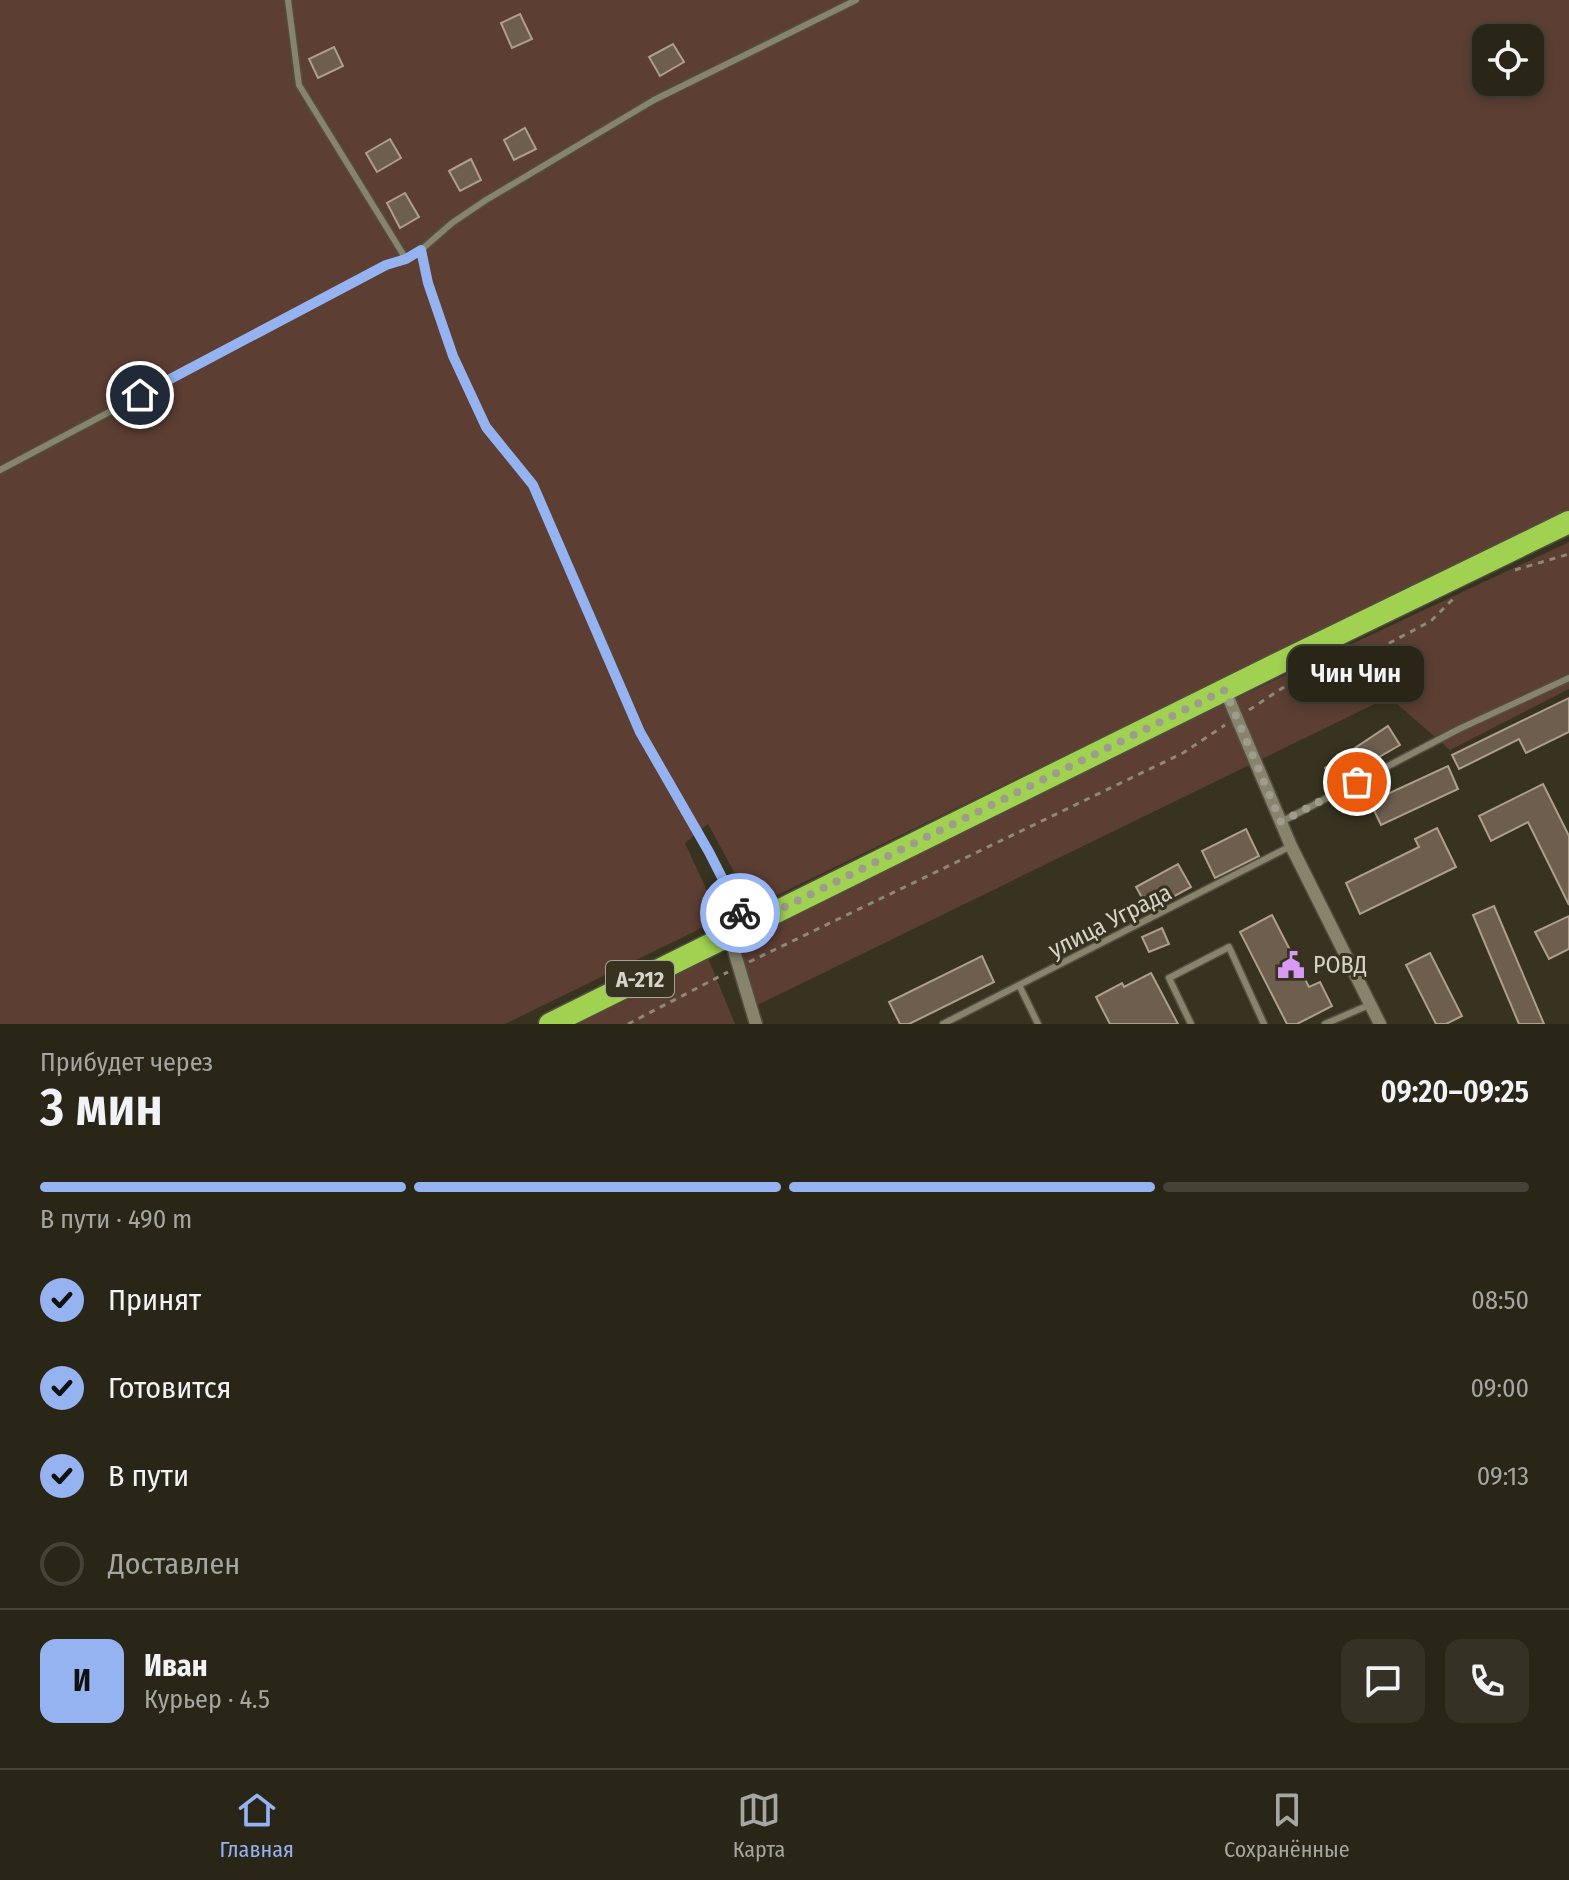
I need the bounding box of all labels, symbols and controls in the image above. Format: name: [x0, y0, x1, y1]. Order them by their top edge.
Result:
map controls: [1472, 24, 1544, 96]
button: locate: [1472, 24, 1544, 96]
pin: [106, 361, 174, 429]
icon: home: [118, 373, 162, 417]
callout: Чин Чин: [1289, 646, 1425, 702]
text: Чин Чин: [1311, 658, 1401, 689]
pin: [1323, 748, 1391, 816]
icon: bag: [1335, 760, 1379, 804]
courier: [700, 873, 780, 953]
street label: улица Уграда: [1044, 878, 1176, 964]
icon: bike: [718, 891, 762, 935]
public building icon: РОВД: [1276, 950, 1306, 980]
place label: РОВД: [1313, 951, 1367, 979]
road number: А-212: [606, 961, 674, 997]
text: Прибудет через: [40, 1047, 213, 1078]
text: 09:20–09:25: [1381, 1074, 1529, 1110]
text: 3 мин: [40, 1076, 163, 1139]
text: В пути · 490 m: [40, 1204, 192, 1235]
icon: check: [40, 1278, 84, 1322]
text: Принят: [108, 1282, 201, 1318]
text: 08:50: [1471, 1285, 1529, 1316]
icon: check: [40, 1366, 84, 1410]
text: Готовится: [108, 1370, 231, 1406]
text: 09:00: [1470, 1373, 1529, 1404]
icon: check: [40, 1454, 84, 1498]
text: В пути: [108, 1458, 189, 1494]
text: 09:13: [1477, 1461, 1529, 1492]
text: Доставлен: [108, 1546, 240, 1582]
button: chat: [1341, 1639, 1425, 1723]
button: phone: [1445, 1639, 1529, 1723]
text: Иван: [144, 1648, 208, 1684]
text: И: [73, 1663, 91, 1699]
text: Курьер · 4.5: [144, 1684, 270, 1715]
tab: Главная: [219, 1788, 294, 1863]
tab: Карта: [733, 1788, 785, 1863]
tab: Сохранённые: [1224, 1788, 1350, 1863]

